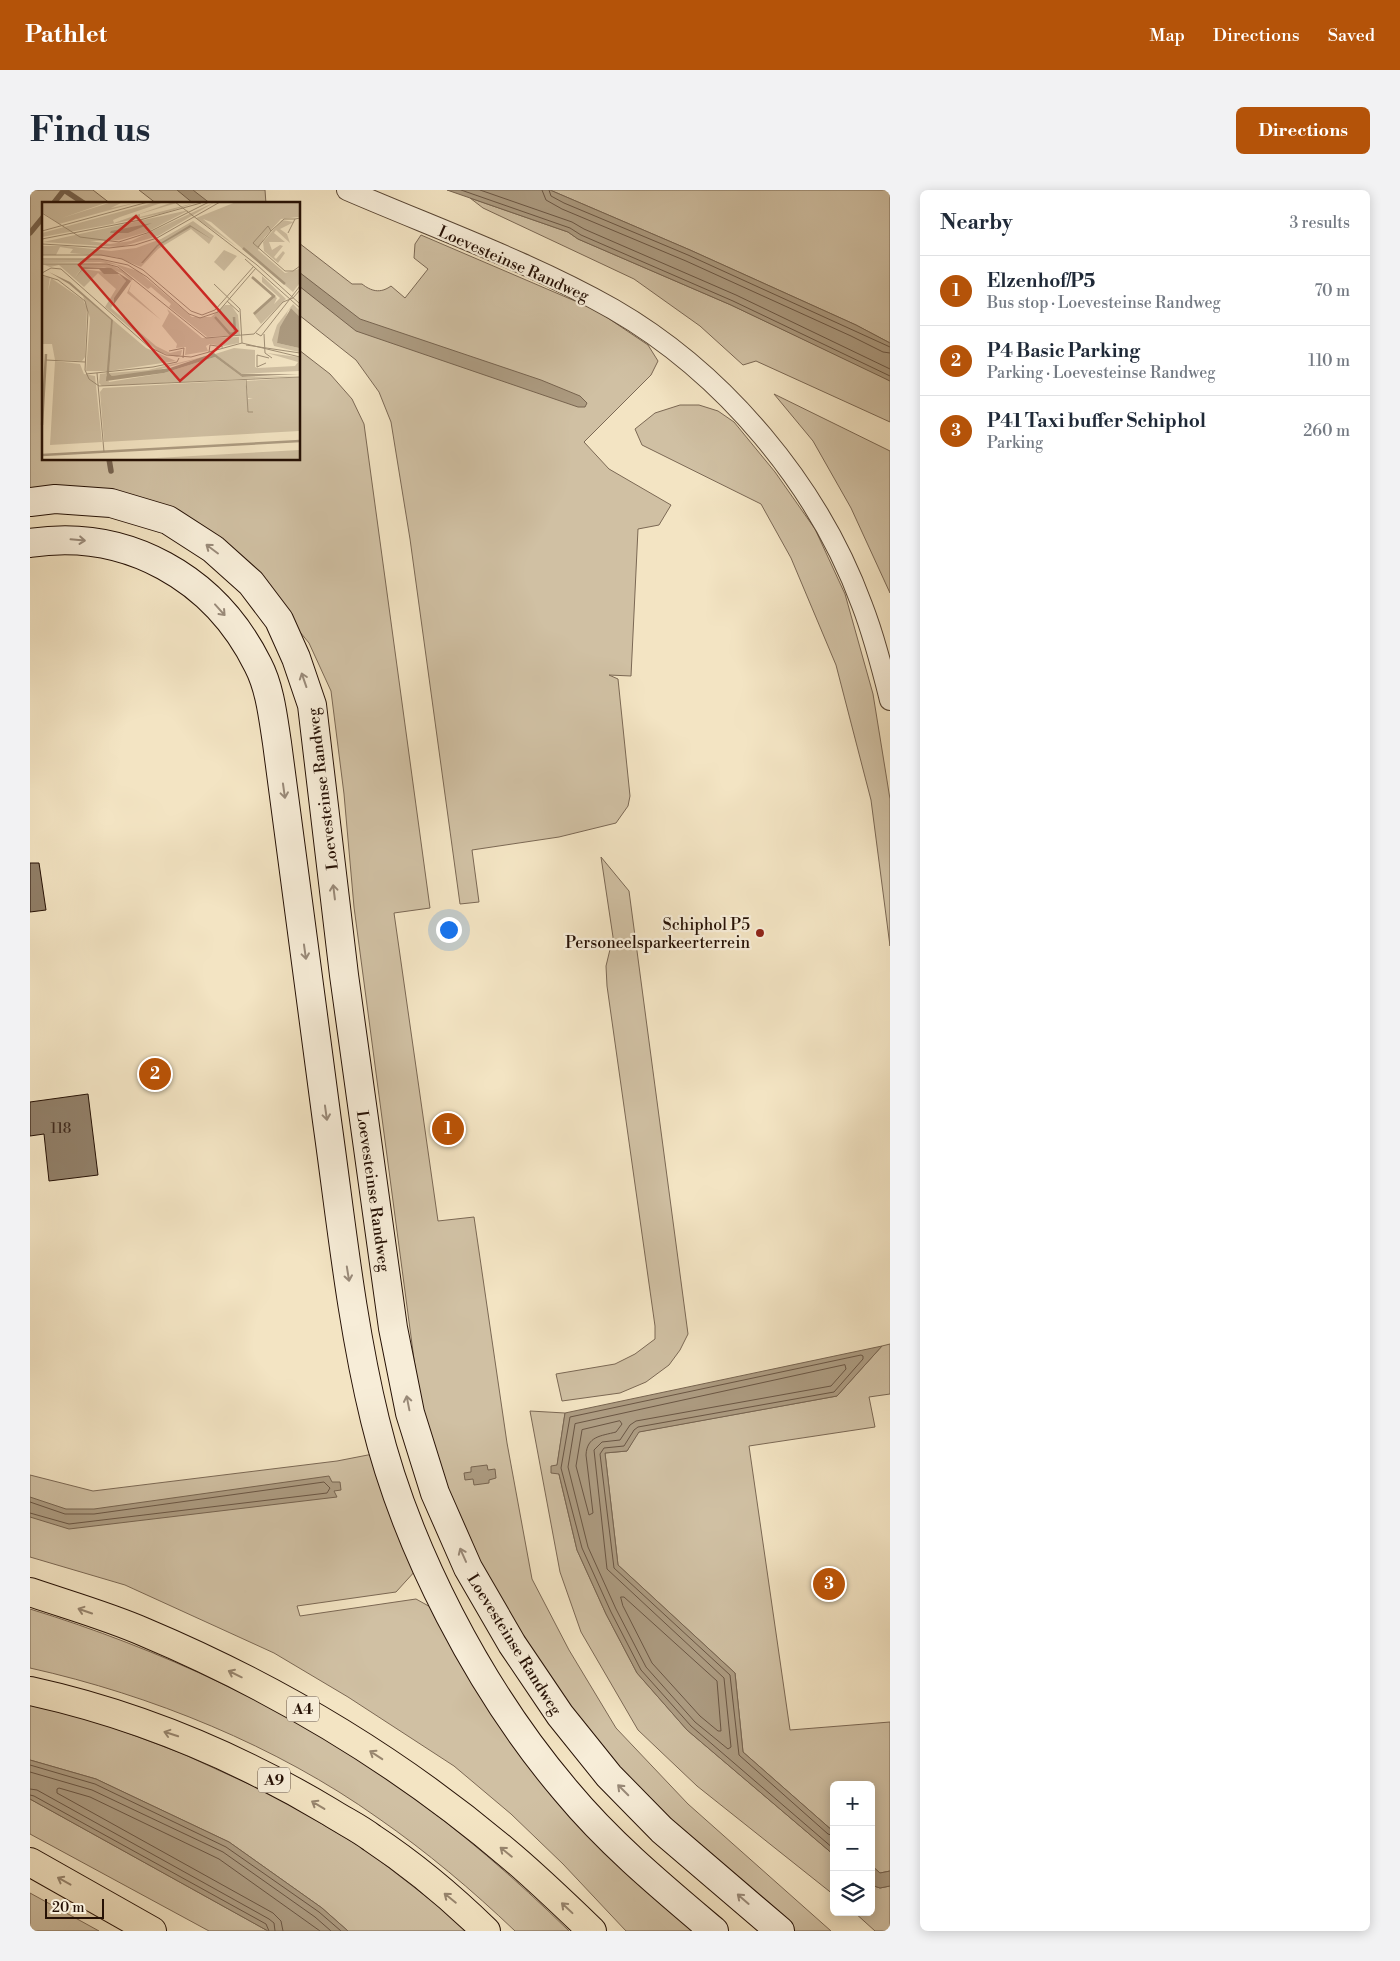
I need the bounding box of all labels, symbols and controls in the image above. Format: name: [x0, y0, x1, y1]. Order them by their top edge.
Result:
text: Pathlet: [25, 20, 107, 50]
text: Map: [1149, 24, 1185, 47]
text: Directions: [1213, 24, 1300, 47]
text: Saved: [1328, 24, 1375, 47]
button: Directions: [1236, 107, 1370, 154]
text: Find us: [30, 109, 150, 152]
inset map: [42, 202, 300, 460]
text: Nearby: [940, 210, 1013, 236]
text: 3 results: [1289, 213, 1350, 233]
street label: Loevesteinse Randweg: [435, 222, 593, 306]
text: Elzenhof/P5: [987, 269, 1095, 293]
text: 1: [952, 281, 960, 301]
text: 70 m: [1314, 281, 1350, 301]
text: Bus stop · Loevesteinse Randweg: [987, 293, 1221, 313]
text: P4 Basic Parking: [987, 339, 1140, 363]
text: 2: [951, 351, 961, 371]
text: 110 m: [1308, 351, 1350, 371]
text: Parking · Loevesteinse Randweg: [987, 363, 1216, 383]
text: P41 Taxi buffer Schiphol: [987, 409, 1206, 433]
text: 3: [951, 421, 961, 441]
text: 260 m: [1303, 421, 1350, 441]
text: Parking: [987, 433, 1043, 453]
one-way arrow: [70, 536, 86, 545]
one-way arrow: [205, 544, 219, 554]
one-way arrow: [214, 604, 226, 617]
one-way arrow: [299, 672, 308, 688]
street label: Loevesteinse Randweg: [303, 706, 343, 871]
one-way arrow: [279, 783, 289, 799]
one-way arrow: [329, 884, 339, 900]
place label: Schiphol P5 Personeelsparkeerterrein: [565, 915, 750, 953]
your location: [436, 917, 462, 943]
marker: Schiphol P5 Personeelsparkeerterrein: [754, 927, 766, 939]
one-way arrow: [300, 944, 310, 960]
pin: 2: [139, 1055, 171, 1093]
one-way arrow: [322, 1105, 332, 1121]
street label: Loevesteinse Randweg: [352, 1109, 394, 1274]
pin: 1: [432, 1110, 464, 1148]
house number: 118: [51, 1120, 71, 1138]
one-way arrow: [344, 1266, 354, 1282]
one-way arrow: [402, 1395, 412, 1411]
one-way arrow: [457, 1548, 467, 1563]
pin: 3: [813, 1565, 845, 1603]
street label: Loevesteinse Randweg: [462, 1570, 566, 1720]
one-way arrow: [78, 1606, 94, 1615]
one-way arrow: [228, 1669, 243, 1678]
road number: A4: [287, 1696, 319, 1722]
one-way arrow: [164, 1729, 180, 1738]
one-way arrow: [369, 1750, 383, 1760]
road number: A9: [258, 1768, 290, 1792]
map controls: [830, 1781, 875, 1916]
button: +: [830, 1781, 875, 1826]
one-way arrow: [616, 1784, 629, 1796]
one-way arrow: [311, 1799, 325, 1809]
button: −: [830, 1826, 875, 1871]
one-way arrow: [500, 1847, 513, 1858]
button: layers: [830, 1871, 875, 1916]
one-way arrow: [57, 1876, 72, 1886]
one-way arrow: [444, 1892, 457, 1903]
one-way arrow: [736, 1894, 749, 1905]
scale bar: [45, 1896, 104, 1919]
text: 20 m: [52, 1899, 84, 1917]
one-way arrow: [561, 1902, 574, 1914]

